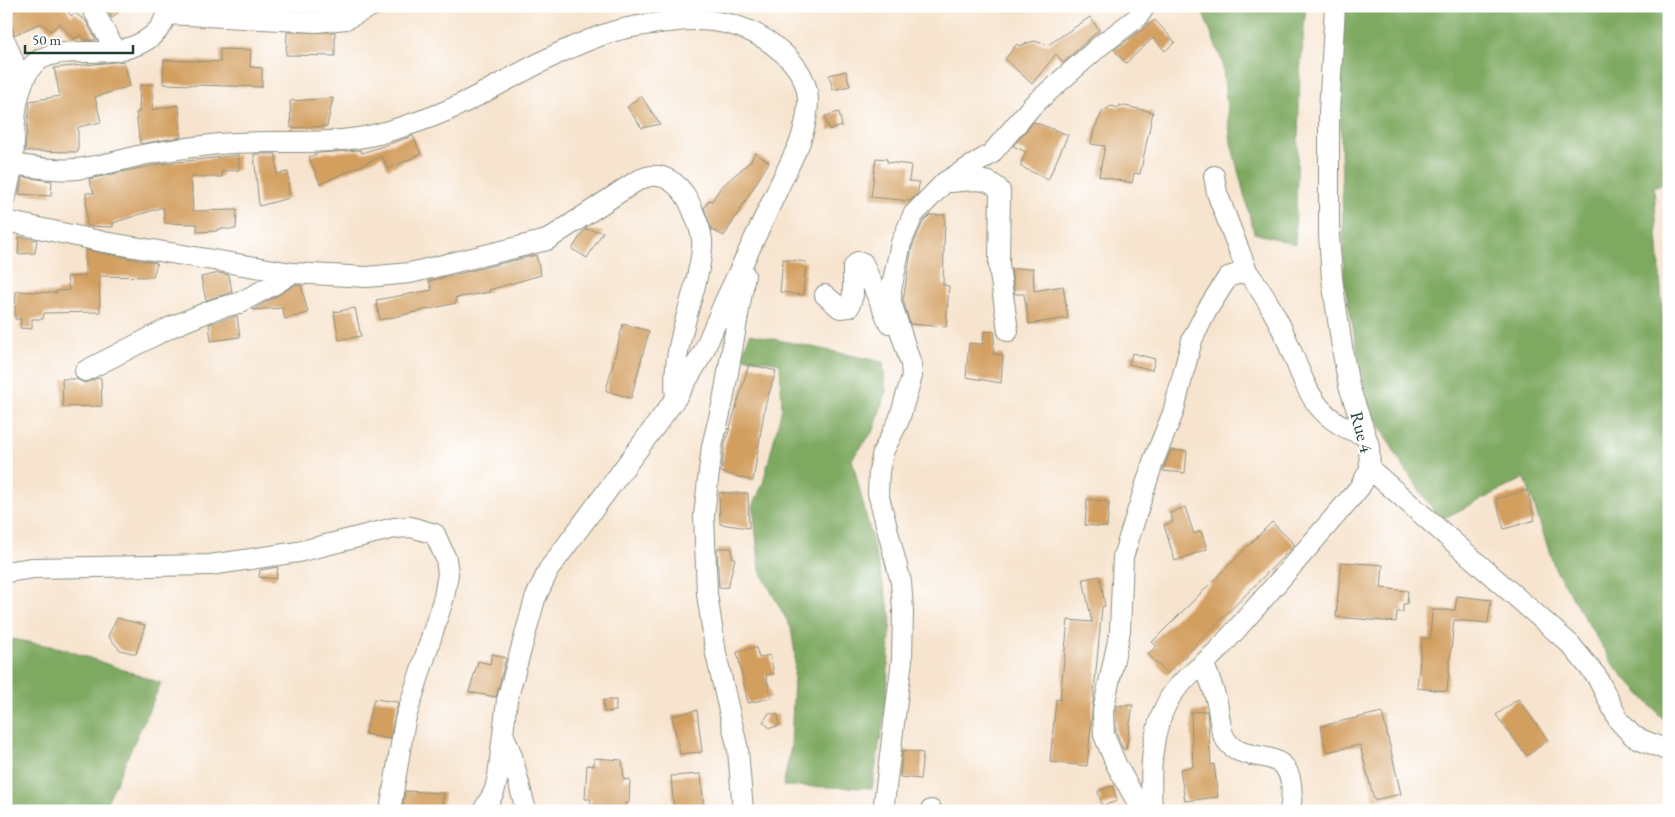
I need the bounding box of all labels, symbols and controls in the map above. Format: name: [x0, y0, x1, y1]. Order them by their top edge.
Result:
scale bar: [25, 22, 132, 54]
text: 50 m: [32, 30, 61, 49]
street label: Rue 4: [1346, 409, 1379, 455]

